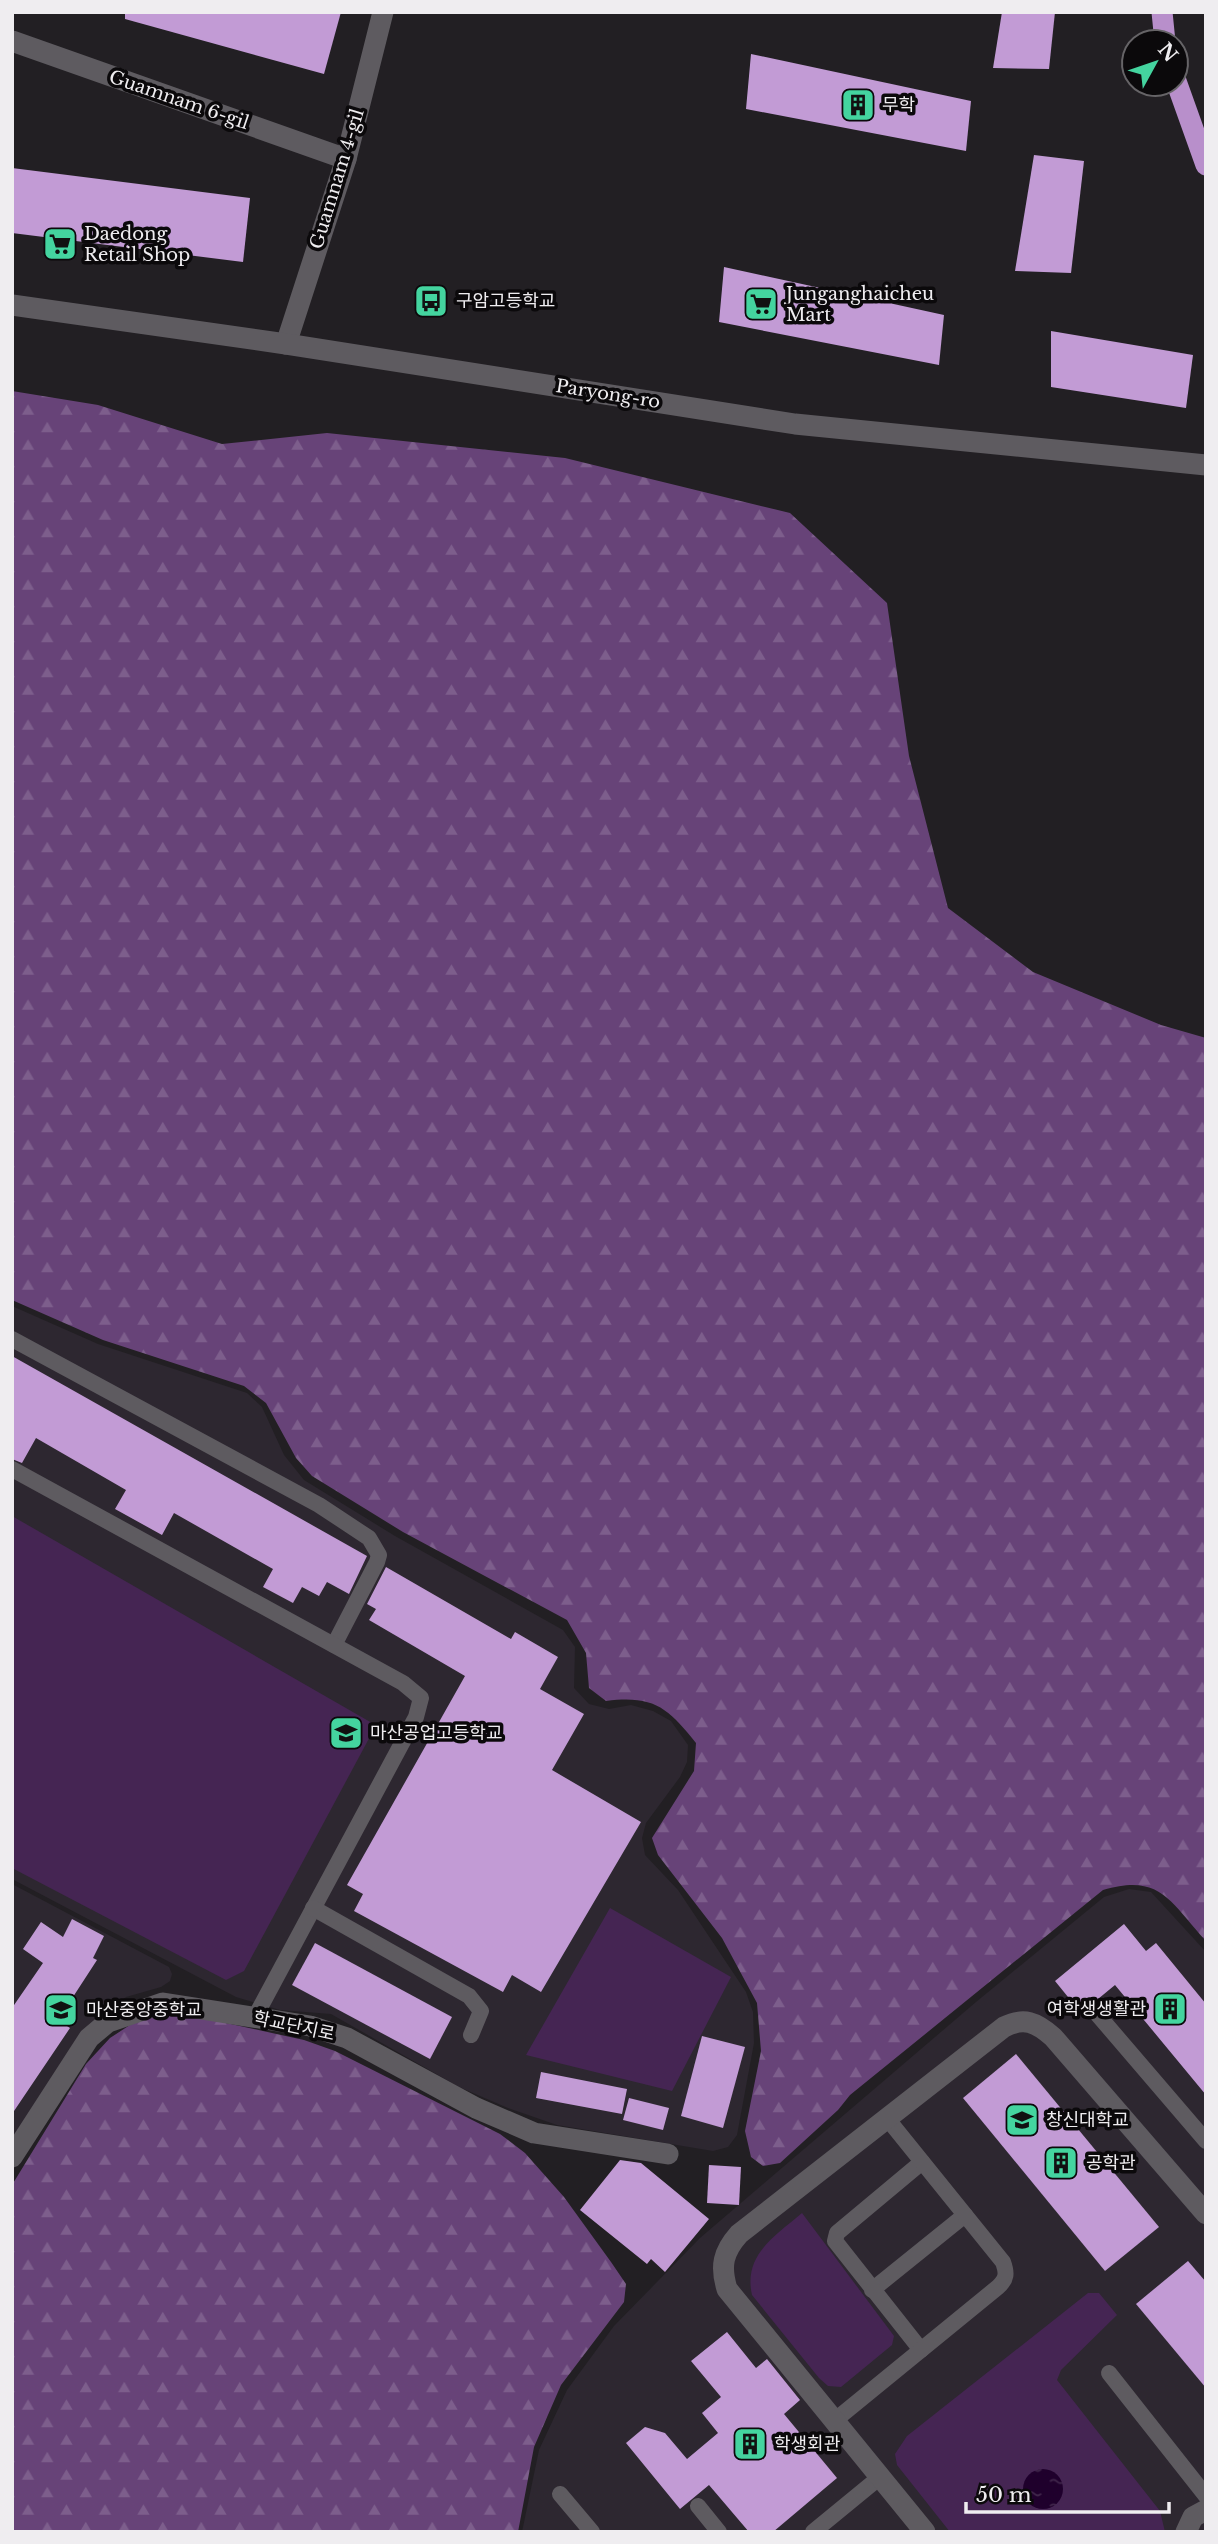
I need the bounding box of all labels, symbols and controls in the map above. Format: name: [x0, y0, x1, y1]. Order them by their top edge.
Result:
north arrow: [1120, 28, 1190, 98]
text: N: [1153, 38, 1182, 67]
street label: Guamnam 6-gil: [106, 66, 252, 134]
building icon: 무학: [839, 86, 877, 124]
place label: 무학: [882, 94, 915, 116]
street label: Guamnam 4-gil: [305, 106, 369, 252]
place label: Daedong Retail Shop: [84, 223, 190, 266]
supermarket icon: Daedong Retail Shop: [41, 225, 79, 263]
bus stop icon: 구암고등학교: [412, 282, 450, 320]
place label: Junganghaicheu Mart: [784, 283, 934, 326]
supermarket icon: Junganghaicheu Mart: [742, 285, 780, 323]
place label: 구암고등학교: [456, 290, 555, 312]
street label: Paryong-ro: [554, 375, 662, 413]
school or university icon: 마산공업고등학교: [327, 1714, 365, 1752]
place label: 마산공업고등학교: [370, 1722, 502, 1744]
building icon: 여학생생활관: [1151, 1990, 1189, 2028]
school or university icon: 마산중앙중학교: [42, 1991, 80, 2029]
place label: 여학생생활관: [1047, 1998, 1146, 2020]
place label: 마산중앙중학교: [86, 1999, 202, 2021]
street label: 학교단지로: [251, 2007, 337, 2045]
school or university icon: 창신대학교: [1003, 2101, 1041, 2139]
place label: 창신대학교: [1046, 2109, 1129, 2131]
building icon: 공학관: [1042, 2144, 1080, 2182]
place label: 공학관: [1086, 2152, 1136, 2174]
building icon: 학생회관: [731, 2425, 769, 2463]
place label: 학생회관: [774, 2433, 841, 2455]
scale bar: [966, 2470, 1169, 2514]
text: 50 m: [976, 2482, 1032, 2508]

